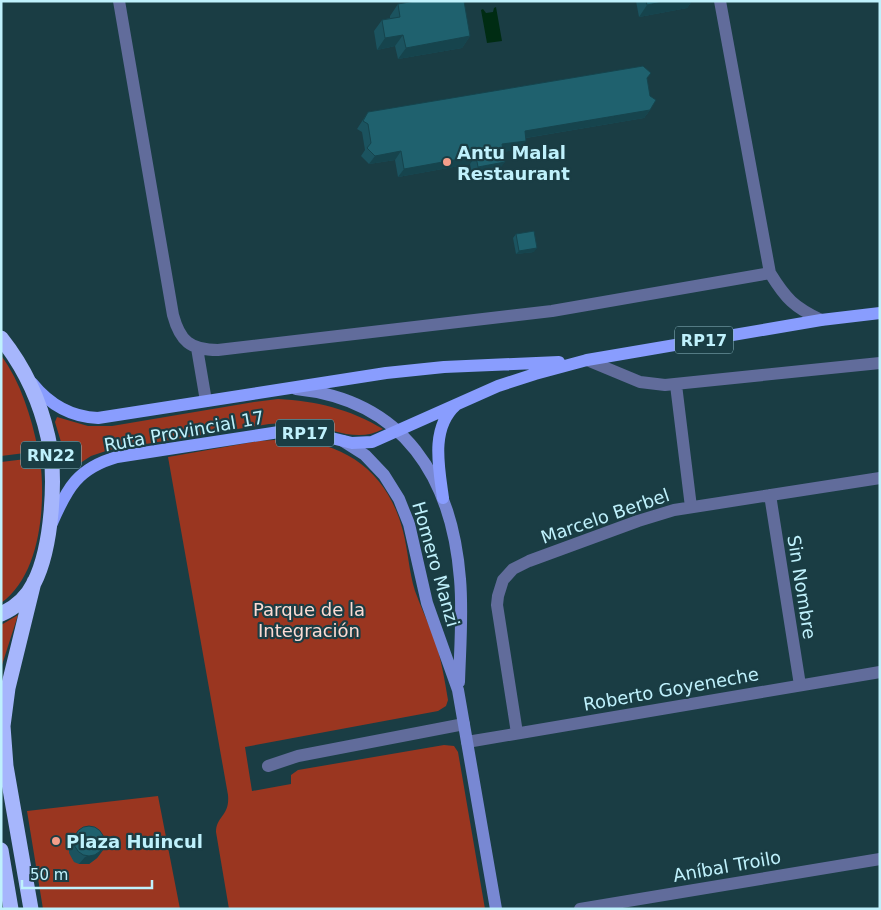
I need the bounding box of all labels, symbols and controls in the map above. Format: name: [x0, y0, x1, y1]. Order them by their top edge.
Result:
place label: Antu Malal Restaurant: [457, 142, 570, 184]
marker: Antu Malal Restaurant: [441, 156, 453, 168]
road number: RP17: [675, 326, 733, 354]
street label: Ruta Provincial 17: [102, 407, 266, 455]
road number: RP17: [276, 419, 334, 446]
road number: RN22: [21, 442, 81, 468]
street label: Marcelo Berbel: [538, 484, 672, 548]
street label: Homero Manzi: [408, 499, 464, 629]
street label: Sin Nombre: [783, 533, 821, 641]
park label: Parque de la Integración: [253, 599, 365, 641]
street label: Roberto Goyeneche: [582, 663, 760, 715]
place label: Plaza Huincul: [66, 831, 203, 852]
marker: Plaza Huincul: [50, 835, 62, 847]
street label: Aníbal Troilo: [671, 846, 783, 886]
scale bar: [22, 858, 152, 890]
text: 50 m: [30, 866, 68, 884]

